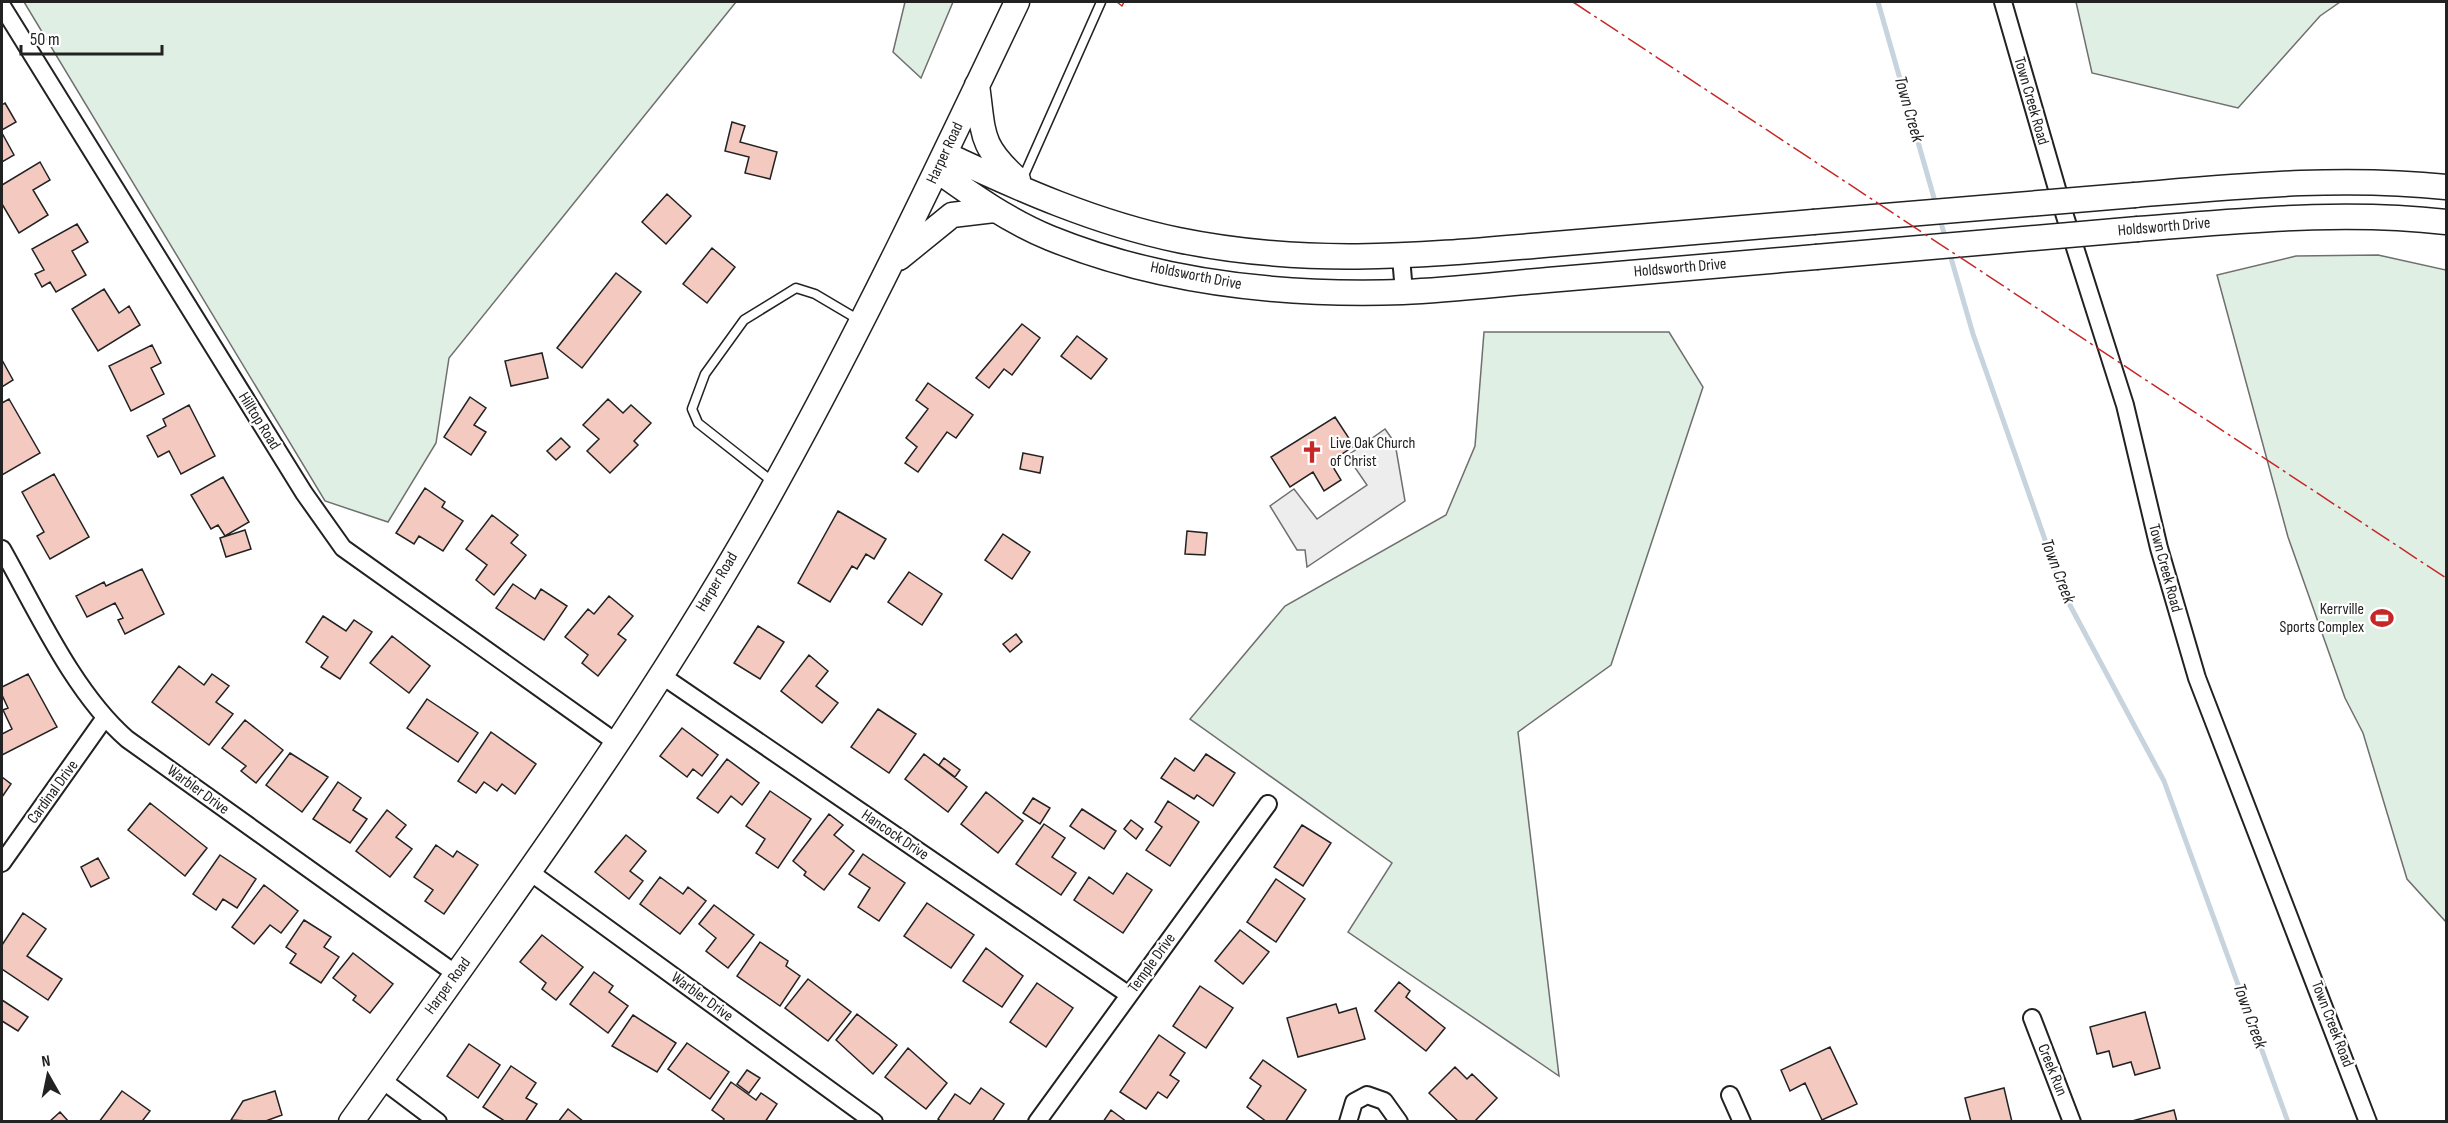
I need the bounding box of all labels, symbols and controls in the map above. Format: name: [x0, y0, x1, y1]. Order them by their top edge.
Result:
scale bar: [21, 18, 162, 56]
text: 50 m: [30, 29, 60, 50]
street label: Town Creek Road: [2009, 55, 2053, 147]
water label: Town Creek: [1890, 74, 1929, 146]
street label: Harper Road: [922, 119, 968, 187]
street label: Holdsworth Drive: [2117, 213, 2211, 241]
street label: Holdsworth Drive: [1633, 254, 1727, 282]
street label: Holdsworth Drive: [1149, 258, 1243, 294]
street label: Hilltop Road: [234, 389, 284, 453]
place label: Live Oak Church of Christ: [1330, 434, 1415, 471]
church icon: Live Oak Church of Christ: [1299, 439, 1325, 465]
street label: Town Creek Road: [2144, 522, 2186, 614]
water label: Town Creek: [2036, 536, 2080, 608]
street label: Harper Road: [692, 549, 742, 615]
place label: Kerrville Sports Complex: [2280, 600, 2364, 637]
sports icon: Kerrville Sports Complex: [2369, 605, 2395, 631]
street label: Cardinal Drive: [24, 756, 82, 828]
street label: Warbler Drive: [163, 761, 233, 819]
street label: Hancock Drive: [858, 806, 932, 864]
street label: Temple Drive: [1124, 930, 1180, 996]
street label: Harper Road: [421, 954, 475, 1018]
street label: Warbler Drive: [667, 968, 737, 1026]
street label: Town Creek Road: [2307, 978, 2357, 1070]
water label: Town Creek: [2229, 981, 2272, 1053]
street label: Creek Run: [2033, 1041, 2071, 1099]
north arrow: [18, 1045, 78, 1105]
text: N: [40, 1052, 52, 1072]

